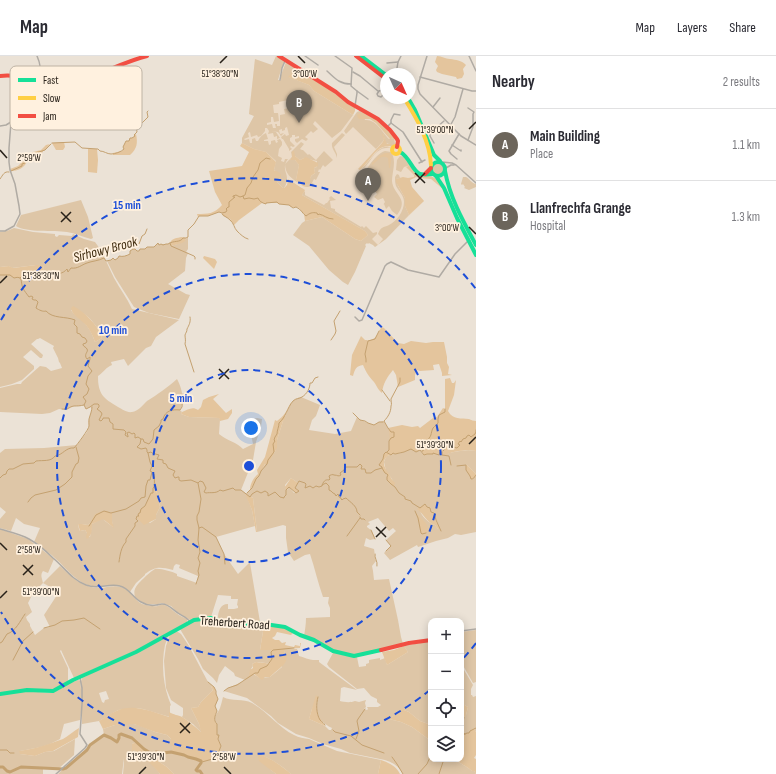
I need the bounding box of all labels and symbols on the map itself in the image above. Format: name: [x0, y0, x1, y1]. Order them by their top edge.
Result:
legend: [10, 66, 142, 130]
text: 51°38'30"N: [202, 68, 238, 80]
text: 3°00'W: [293, 68, 318, 80]
north arrow: [380, 68, 416, 104]
text: Fast: [43, 74, 59, 87]
pin: B: [286, 90, 312, 123]
text: Slow: [43, 92, 60, 105]
text: Jam: [42, 110, 57, 123]
text: 51°39'00"N: [416, 124, 454, 136]
text: 2°59'W: [17, 152, 41, 164]
pin: A: [355, 168, 381, 201]
text: 15 min: [113, 198, 141, 213]
text: 3°00'W: [435, 222, 460, 234]
water label: Sirhowy Brook: [71, 233, 140, 266]
text: 51°38'30"N: [23, 270, 59, 282]
text: 10 min: [99, 323, 127, 338]
text: 5 min: [170, 391, 192, 406]
your location: [241, 418, 261, 438]
text: 51°39'30"N: [417, 439, 453, 451]
centre of rings: [242, 459, 256, 473]
text: 2°58'W: [17, 544, 41, 556]
text: 51°39'00"N: [22, 586, 60, 598]
street label: Treherbert Road: [200, 613, 270, 633]
text: 51°39'30"N: [128, 751, 164, 763]
text: 2°58'W: [212, 751, 236, 763]

